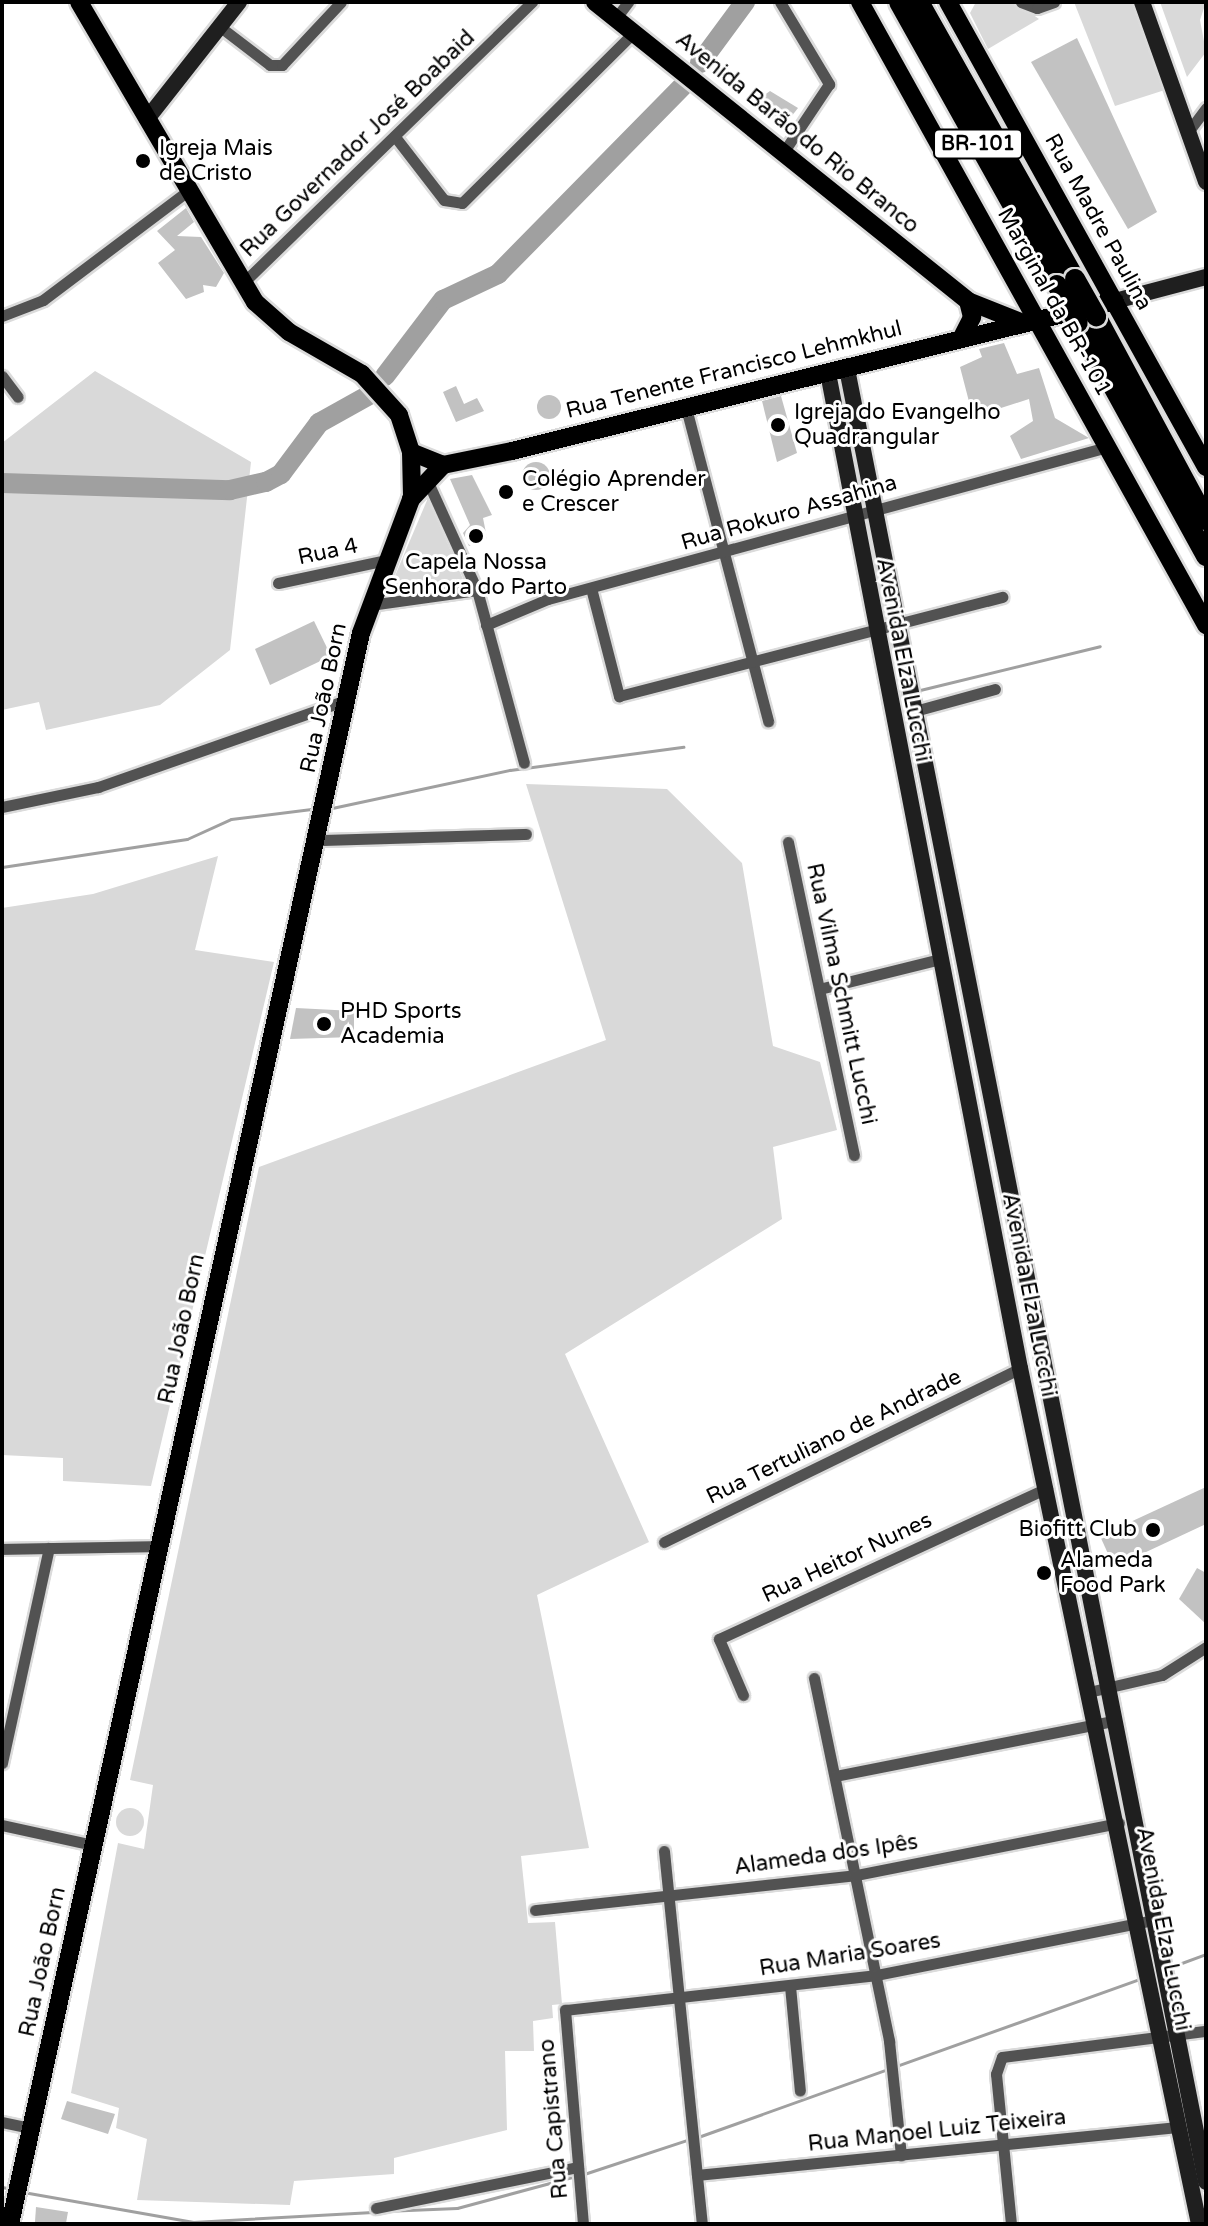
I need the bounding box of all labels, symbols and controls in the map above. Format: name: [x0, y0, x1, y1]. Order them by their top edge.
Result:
street label: Rua Governador José Boabaid: [235, 25, 481, 263]
street label: Avenida Barão do Rio Branco: [670, 27, 924, 239]
road number: BR-101: [932, 128, 1024, 160]
street label: Rua Madre Paulina: [1039, 129, 1157, 315]
place label: Igreja Mais de Cristo: [159, 135, 273, 186]
marker: Igreja Mais de Cristo: [134, 152, 152, 170]
street label: Marginal da BR-101: [991, 203, 1117, 401]
street label: Rua Tenente Francisco Lehmkhul: [563, 315, 905, 425]
place label: Igreja do Evangelho Quadrangular: [794, 399, 1001, 450]
marker: Igreja do Evangelho Quadrangular: [769, 416, 787, 434]
place label: Colégio Aprender e Crescer: [522, 466, 706, 518]
street label: Rua Rokuro Assahina: [678, 470, 900, 556]
marker: Colégio Aprender e Crescer: [497, 483, 515, 501]
marker: Capela Nossa Senhora do Parto: [467, 527, 485, 545]
street label: Rua 4: [295, 533, 361, 571]
place label: Capela Nossa Senhora do Parto: [385, 549, 567, 600]
street label: Avenida Elza Lucchi: [870, 556, 936, 764]
street label: Rua João Born: [295, 621, 353, 775]
street label: Rua Vilma Schmitt Lucchi: [800, 861, 882, 1127]
place label: PHD Sports Academia: [340, 998, 462, 1050]
marker: PHD Sports Academia: [315, 1015, 333, 1033]
street label: Avenida Elza Lucchi: [996, 1191, 1062, 1399]
street label: Rua João Born: [153, 1252, 211, 1406]
street label: Rua Tertuliano de Andrade: [702, 1364, 966, 1510]
street label: Rua Heitor Nunes: [758, 1507, 936, 1609]
place label: Biofitt Club: [1019, 1517, 1137, 1543]
marker: Biofitt Club: [1144, 1521, 1162, 1539]
place label: Alameda Food Park: [1060, 1547, 1166, 1598]
marker: Alameda Food Park: [1035, 1564, 1053, 1582]
street label: Avenida Elza Lucchi: [1130, 1825, 1196, 2033]
street label: Alameda dos Ipês: [732, 1829, 920, 1881]
street label: Rua João Born: [14, 1885, 72, 2039]
street label: Rua Maria Soares: [757, 1928, 943, 1982]
street label: Rua Capistrano: [534, 2038, 574, 2200]
street label: Rua Manoel Luiz Teixeira: [806, 2104, 1068, 2158]

